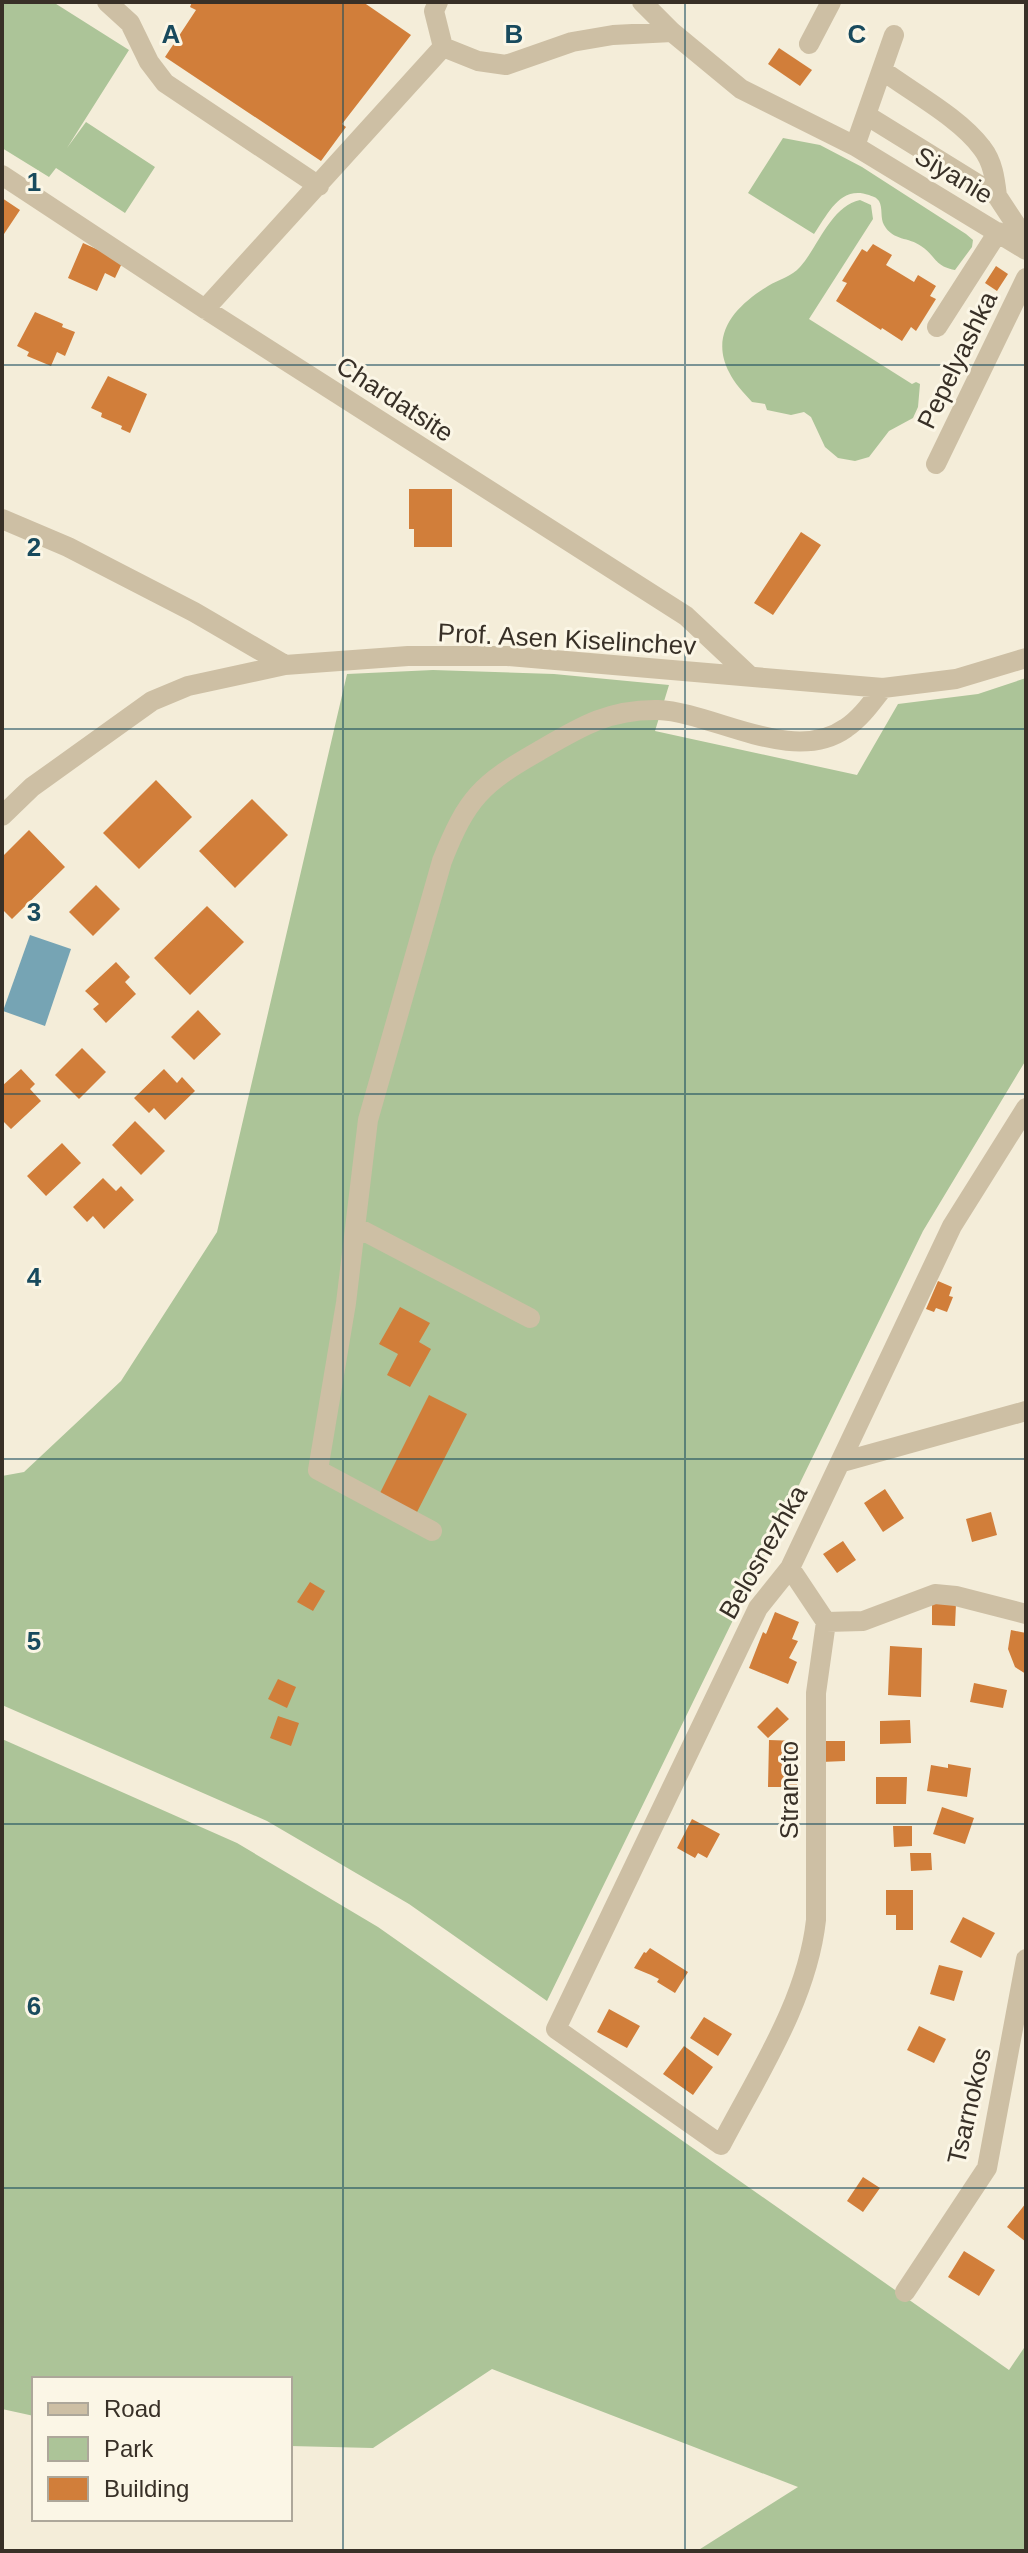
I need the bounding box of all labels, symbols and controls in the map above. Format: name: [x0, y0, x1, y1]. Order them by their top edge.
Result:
text: A: [162, 19, 181, 49]
text: B: [505, 19, 523, 49]
text: C: [848, 19, 867, 49]
street label: Siyanie: [910, 140, 998, 210]
text: 1: [27, 167, 41, 197]
street label: Pepelyashka: [911, 286, 1003, 433]
street label: Chardatsite: [331, 350, 459, 448]
text: 2: [27, 532, 41, 562]
street label: Prof. Asen Kiselinchev: [437, 617, 697, 661]
text: 3: [27, 897, 41, 927]
text: 4: [27, 1262, 42, 1292]
street label: Belosnezhka: [713, 1480, 813, 1624]
text: 5: [27, 1626, 41, 1656]
street label: Straneto: [774, 1741, 804, 1839]
text: 6: [27, 1991, 41, 2021]
street label: Tsarnokos: [941, 2045, 997, 2167]
legend: [32, 2377, 292, 2521]
text: Road: [104, 2395, 161, 2422]
text: Park: [104, 2435, 154, 2462]
text: Building: [104, 2475, 189, 2502]

